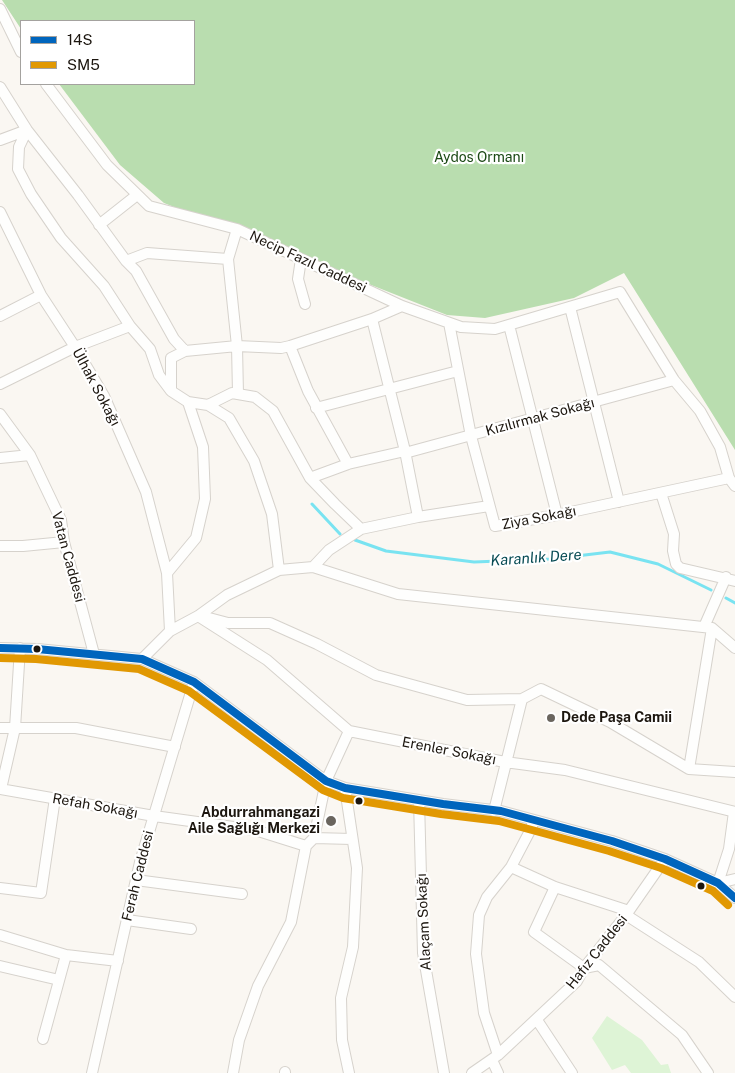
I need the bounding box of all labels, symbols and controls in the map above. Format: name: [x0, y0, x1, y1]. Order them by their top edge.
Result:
legend: [20, 20, 195, 85]
text: 14S: [67, 31, 93, 48]
text: SM5: [67, 56, 100, 73]
park label: Aydos Ormanı: [434, 150, 524, 166]
street label: Necip Fazıl Caddesi: [247, 227, 369, 297]
street label: Ülhak Sokağı: [68, 345, 124, 429]
street label: Kızılırmak Sokağı: [484, 394, 596, 440]
street label: Ziya Sokağı: [500, 503, 578, 533]
street label: Vatan Caddesi: [48, 510, 88, 604]
water label: Karanlık Dere: [490, 546, 582, 570]
unlabelled marker: [32, 644, 42, 654]
place label: Dede Paşa Camii: [561, 710, 672, 726]
marker: Dede Paşa Camii: [545, 712, 557, 724]
street label: Erenler Sokağı: [401, 734, 497, 768]
street label: Refah Sokağı: [51, 790, 139, 822]
unlabelled marker: [354, 796, 364, 806]
place label: Abdurrahmangazi Aile Sağlığı Merkezi: [188, 805, 320, 838]
marker: Abdurrahmangazi Aile Sağlığı Merkezi: [324, 814, 338, 828]
street label: Ferah Caddesi: [119, 829, 157, 923]
street label: Alaçam Sokağı: [413, 873, 435, 971]
unlabelled marker: [696, 881, 706, 891]
street label: Hafız Caddesi: [563, 911, 631, 993]

